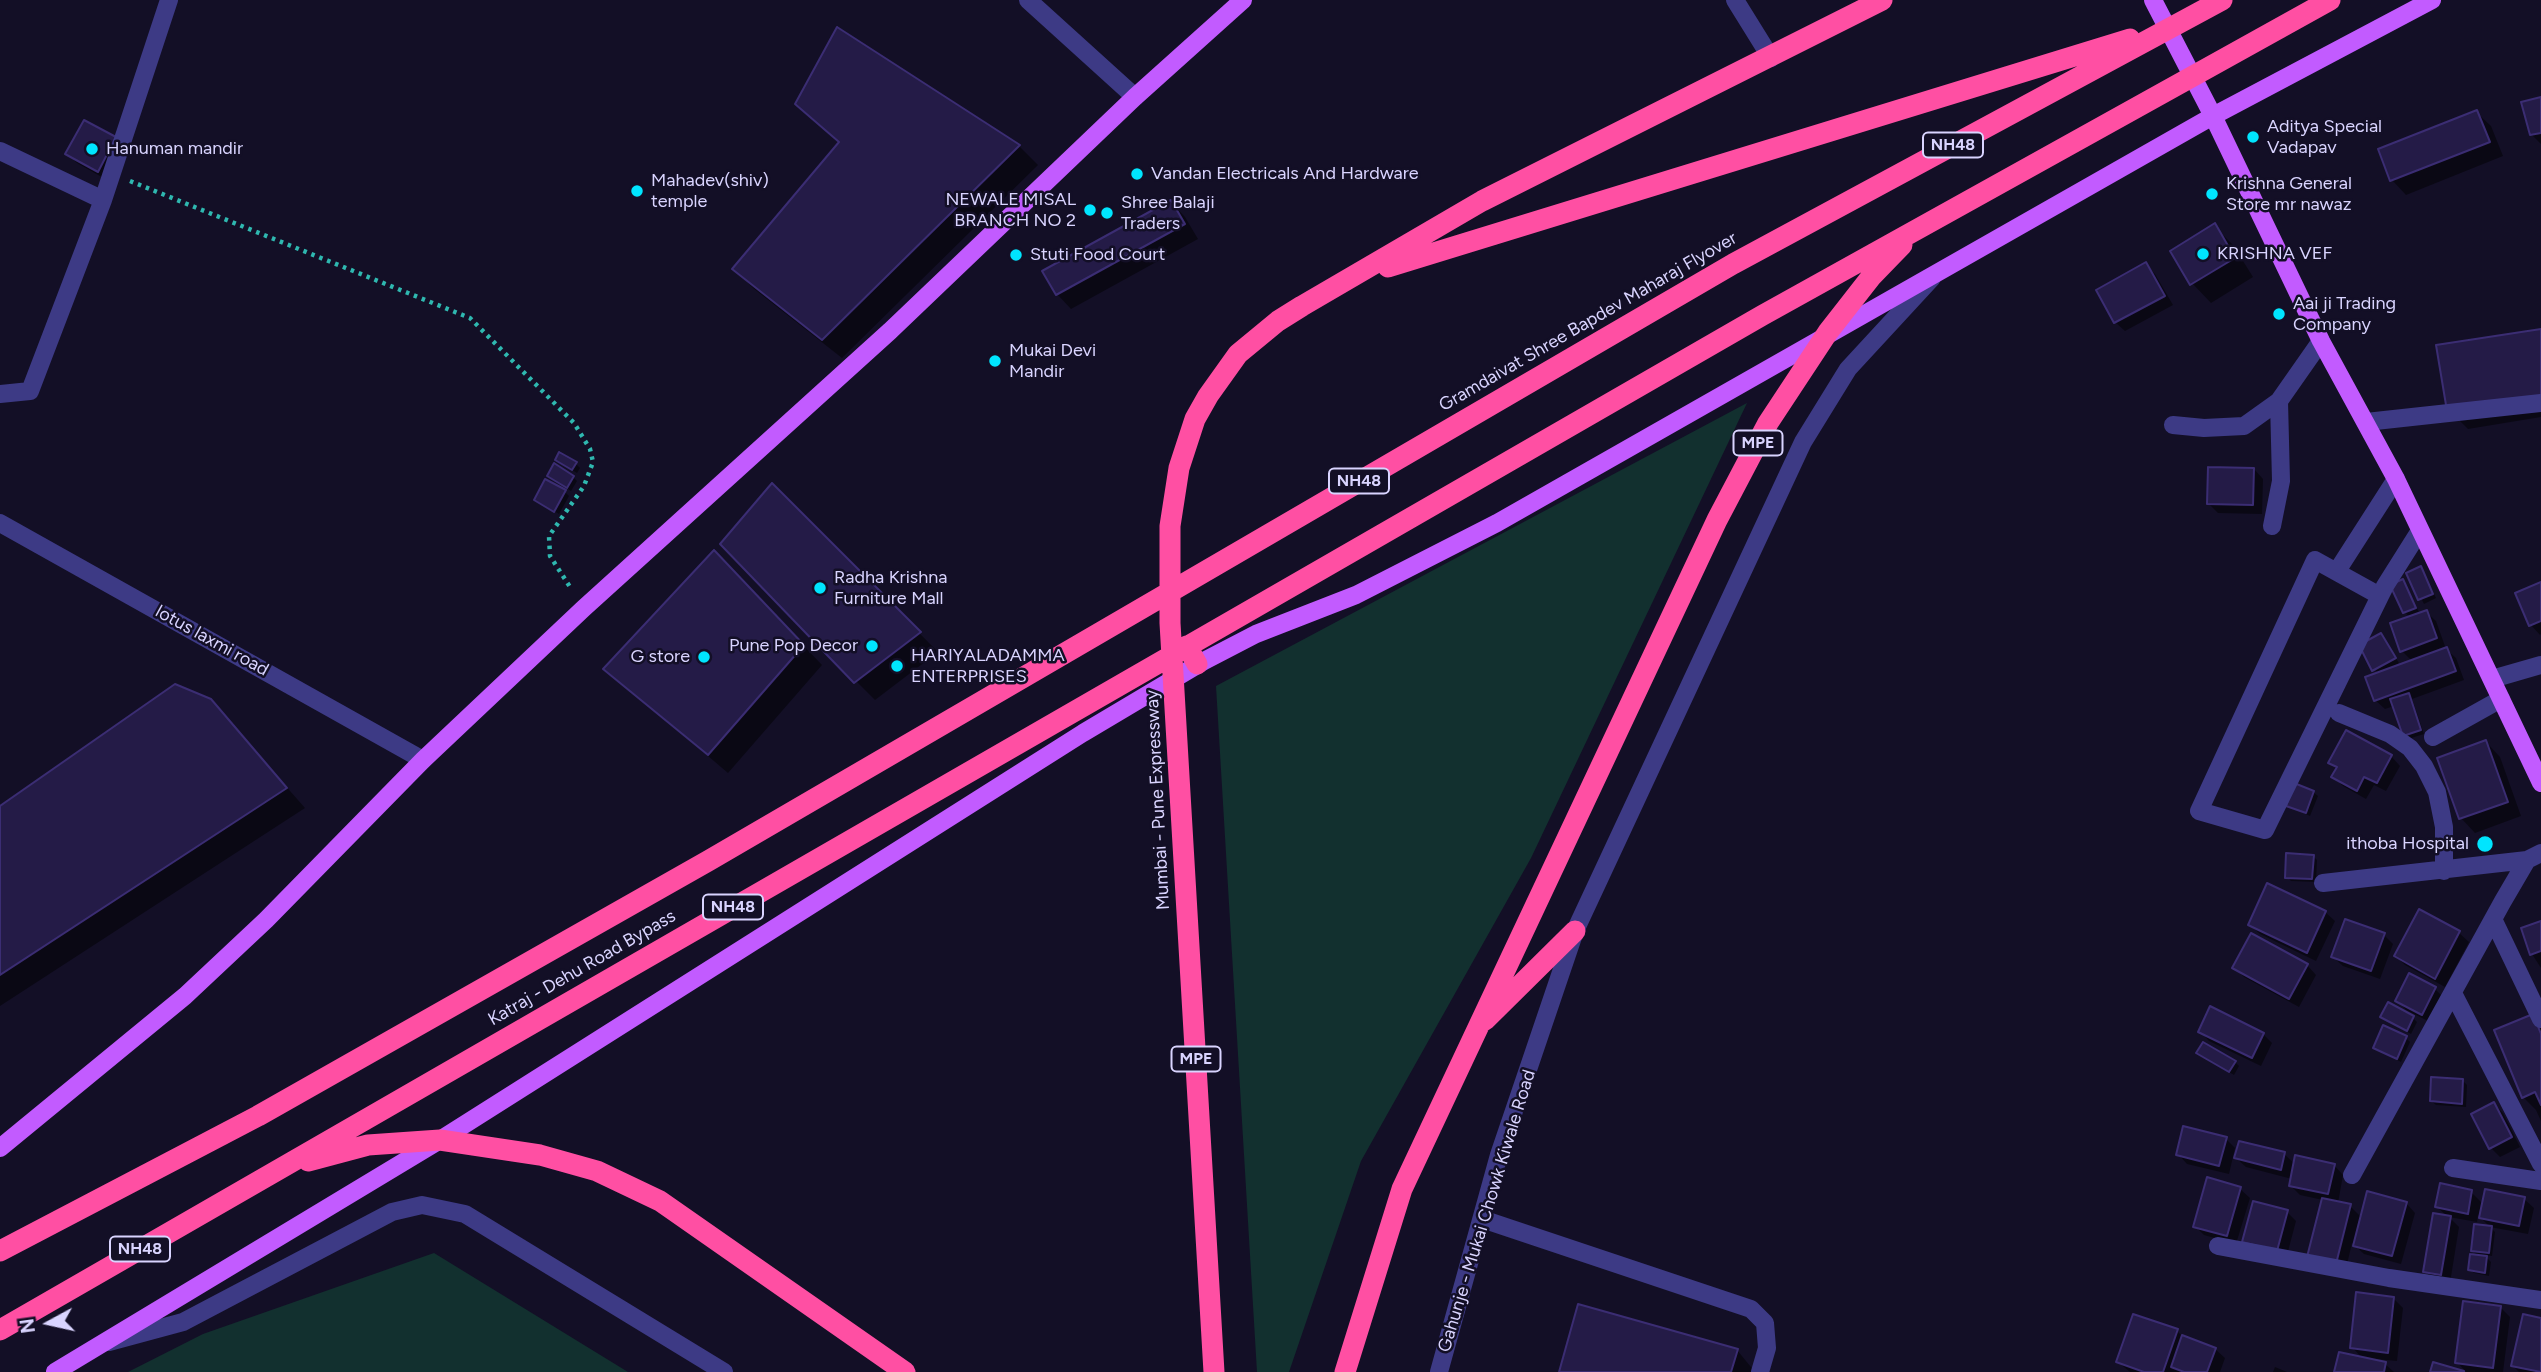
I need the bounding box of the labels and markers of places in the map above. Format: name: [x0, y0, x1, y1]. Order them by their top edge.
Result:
place label: Aditya Special Vadapav: [2267, 116, 2382, 158]
marker: Aditya Special Vadapav: [2245, 129, 2261, 145]
place label: Hanuman mandir: [106, 138, 243, 160]
marker: Hanuman mandir: [84, 141, 100, 157]
place label: Vandan Electricals And Hardware: [1151, 163, 1419, 185]
marker: Vandan Electricals And Hardware: [1129, 166, 1145, 182]
place label: Mahadev(shiv) temple: [651, 170, 769, 212]
place label: Krishna General Store mr nawaz: [2226, 173, 2352, 216]
marker: Mahadev(shiv) temple: [629, 183, 645, 199]
marker: Krishna General Store mr nawaz: [2204, 186, 2220, 202]
place label: NEWALE MISAL BRANCH NO 2: [945, 189, 1076, 232]
place label: Shree Balaji Traders: [1121, 192, 1215, 234]
marker: NEWALE MISAL BRANCH NO 2: [1082, 202, 1098, 218]
marker: Shree Balaji Traders: [1099, 205, 1115, 221]
place label: KRISHNA VEF: [2217, 243, 2332, 265]
place label: Stuti Food Court: [1030, 244, 1165, 266]
marker: KRISHNA VEF: [2195, 246, 2211, 262]
marker: Stuti Food Court: [1008, 247, 1024, 263]
place label: Aai ji Trading Company: [2293, 293, 2396, 336]
marker: Aai ji Trading Company: [2271, 306, 2287, 322]
place label: Mukai Devi Mandir: [1009, 340, 1096, 382]
marker: Mukai Devi Mandir: [987, 353, 1003, 369]
place label: Radha Krishna Furniture Mall: [834, 567, 948, 610]
marker: Radha Krishna Furniture Mall: [812, 580, 828, 596]
place label: Pune Pop Decor: [729, 635, 858, 657]
marker: Pune Pop Decor: [864, 638, 880, 654]
place label: HARIYALADAMMA ENTERPRISES: [911, 645, 1065, 688]
place label: G store: [630, 646, 690, 668]
marker: G store: [696, 649, 712, 665]
marker: HARIYALADAMMA ENTERPRISES: [889, 658, 905, 674]
place label: ithoba Hospital: [2346, 833, 2469, 855]
marker: ithoba Hospital: [2475, 834, 2495, 854]

